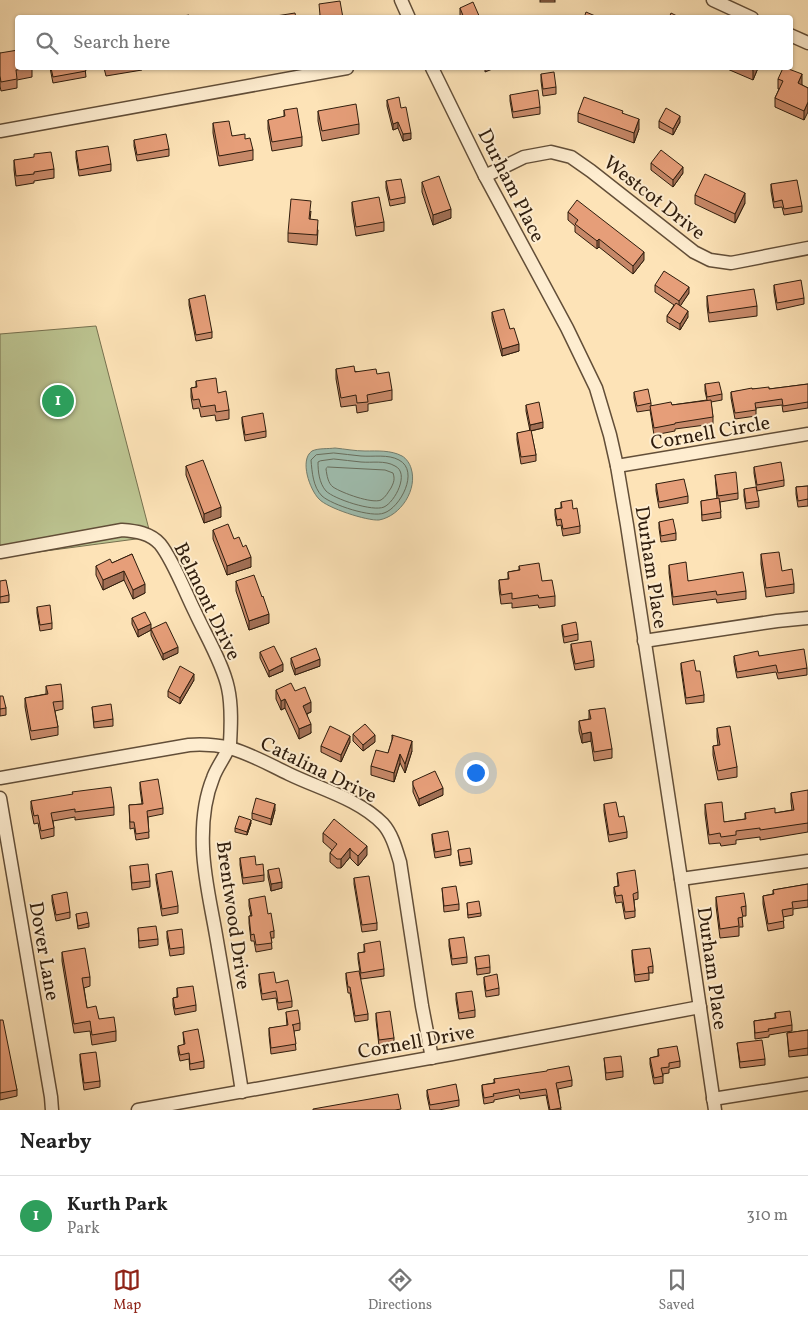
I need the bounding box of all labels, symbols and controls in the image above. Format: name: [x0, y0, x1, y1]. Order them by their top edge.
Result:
search box: [15, 15, 793, 70]
icon: search: [33, 29, 61, 57]
text: Search here: [73, 30, 170, 56]
street label: Durham Place: [470, 124, 551, 247]
street label: Westcot Drive: [597, 150, 711, 247]
pin: 1: [42, 382, 74, 420]
street label: Cornell Circle: [648, 410, 772, 458]
street label: Durham Place: [627, 504, 674, 631]
street label: Belmont Drive: [166, 538, 247, 666]
street label: Catalina Drive: [255, 730, 381, 811]
your location: [463, 760, 489, 786]
street label: Brentwood Drive: [208, 839, 256, 991]
street label: Dover Lane: [21, 900, 65, 1003]
street label: Durham Place: [689, 905, 733, 1032]
street label: Cornell Drive: [356, 1019, 477, 1067]
text: Nearby: [20, 1128, 91, 1157]
text: Kurth Park: [67, 1192, 168, 1218]
text: 1: [33, 1205, 39, 1227]
text: 310 m: [747, 1205, 788, 1227]
text: Park: [67, 1218, 100, 1240]
tab: Map: [113, 1266, 141, 1315]
tab: Directions: [368, 1266, 432, 1315]
tab: Saved: [659, 1266, 695, 1315]

